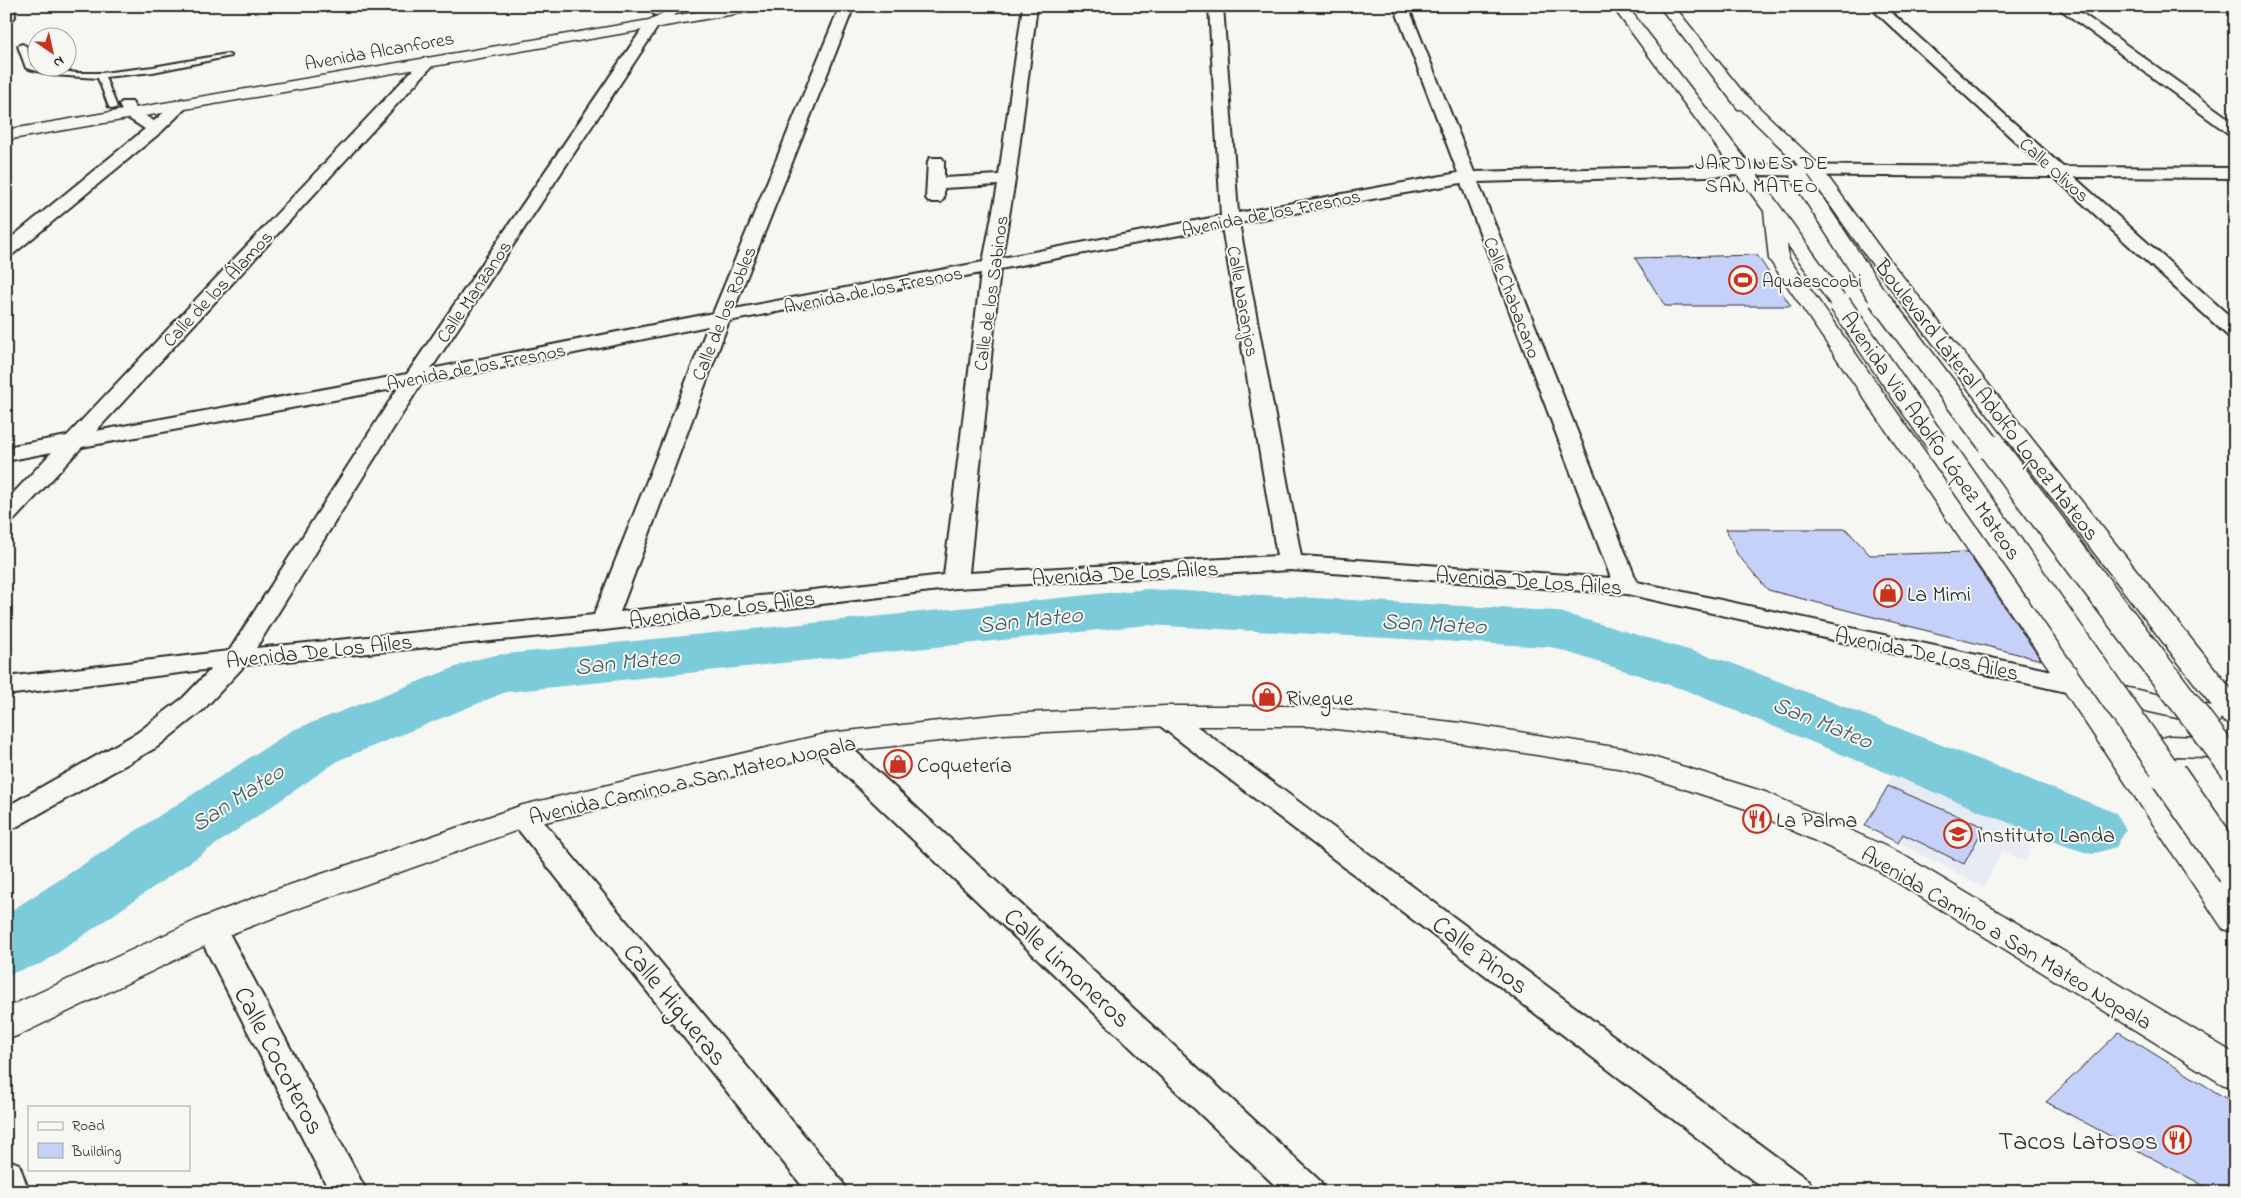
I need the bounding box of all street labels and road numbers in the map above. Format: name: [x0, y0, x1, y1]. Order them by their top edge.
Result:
street label: Avenida Alcanfores: [303, 26, 456, 79]
street label: Calle Olivos: [2012, 132, 2094, 210]
street label: Avenida de los Fresnos: [1180, 184, 1363, 245]
street label: Calle de los Sabinos: [968, 214, 1017, 373]
street label: Calle de los Álamos: [157, 225, 280, 354]
street label: Calle Chabacano: [1475, 233, 1546, 363]
street label: Calle Manzanos: [431, 236, 519, 349]
street label: Calle de los Robles: [686, 243, 765, 385]
street label: Calle Naranjos: [1218, 244, 1265, 359]
street label: Boulevard Lateral Adolfo Lopez Mateos: [1865, 252, 2106, 549]
street label: Avenida de los Fresnos: [782, 261, 965, 322]
street label: Avenida Via Adolfo López Mateos: [1831, 306, 2028, 568]
street label: Avenida de los Fresnos: [385, 338, 568, 399]
street label: Avenida De Los Ailes: [1031, 554, 1219, 596]
street label: Avenida De Los Ailes: [1434, 561, 1623, 605]
street label: Avenida De Los Ailes: [628, 584, 817, 638]
street label: Avenida De Los Ailes: [1832, 621, 2021, 691]
street label: Avenida De Los Ailes: [225, 627, 414, 679]
street label: Avenida Camino a San Mateo Nopala: [526, 729, 859, 835]
street label: Avenida Camino a San Mateo Nopala: [1854, 840, 2157, 1039]
street label: Calle Limoneros: [994, 900, 1138, 1038]
street label: Calle Pinos: [1423, 907, 1536, 1006]
street label: Calle Higueras: [612, 936, 735, 1076]
street label: Calle Cocoteros: [222, 980, 332, 1142]

